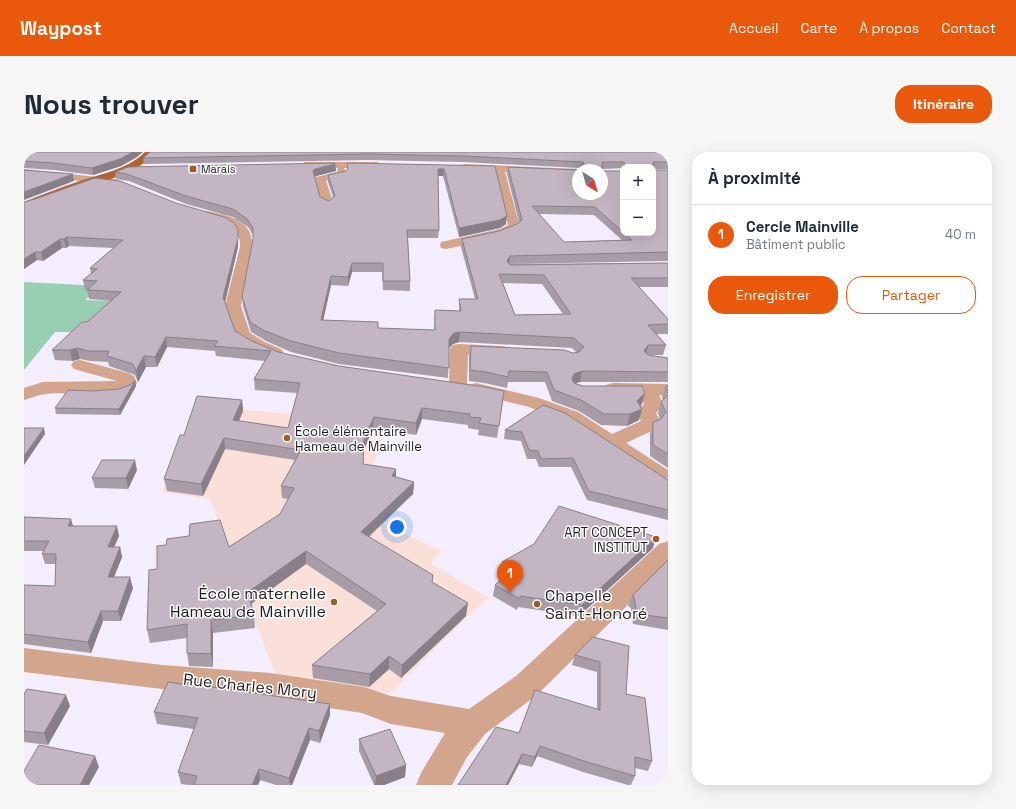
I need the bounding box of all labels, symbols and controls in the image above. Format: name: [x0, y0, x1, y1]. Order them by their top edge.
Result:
text: Waypost: [20, 16, 102, 41]
text: Accueil: [729, 19, 778, 37]
text: Carte: [800, 19, 837, 37]
text: À propos: [859, 19, 919, 37]
text: Contact: [941, 19, 996, 37]
button: Itinéraire: [895, 85, 992, 123]
text: Nous trouver: [24, 86, 199, 122]
place label: Marais: [201, 162, 236, 176]
marker: Marais: [188, 164, 198, 174]
north arrow: [572, 164, 608, 200]
map controls: [620, 164, 656, 236]
button: +: [620, 164, 656, 200]
text: À proximité: [708, 167, 801, 189]
button: −: [620, 200, 656, 236]
text: Cercle Mainville: [746, 217, 859, 236]
text: 1: [718, 226, 724, 243]
text: 40 m: [945, 226, 976, 243]
text: Bâtiment public: [746, 236, 846, 253]
button: Enregistrer: [708, 276, 838, 314]
button: Partager: [846, 276, 976, 314]
place label: École élémentaire Hameau de Mainville: [295, 423, 422, 455]
marker: École élémentaire Hameau de Mainville: [282, 433, 292, 443]
your location: [387, 517, 407, 537]
place label: ART CONCEPT INSTITUT: [564, 524, 648, 556]
marker: ART CONCEPT INSTITUT: [651, 534, 661, 544]
pin: 1: [497, 560, 523, 593]
place label: École maternelle Hameau de Mainville: [170, 583, 326, 622]
place label: Chapelle Saint-Honoré: [545, 585, 647, 624]
marker: École maternelle Hameau de Mainville: [329, 597, 339, 607]
marker: Chapelle Saint-Honoré: [532, 599, 542, 609]
street label: Rue Charles Mory: [182, 669, 318, 703]

